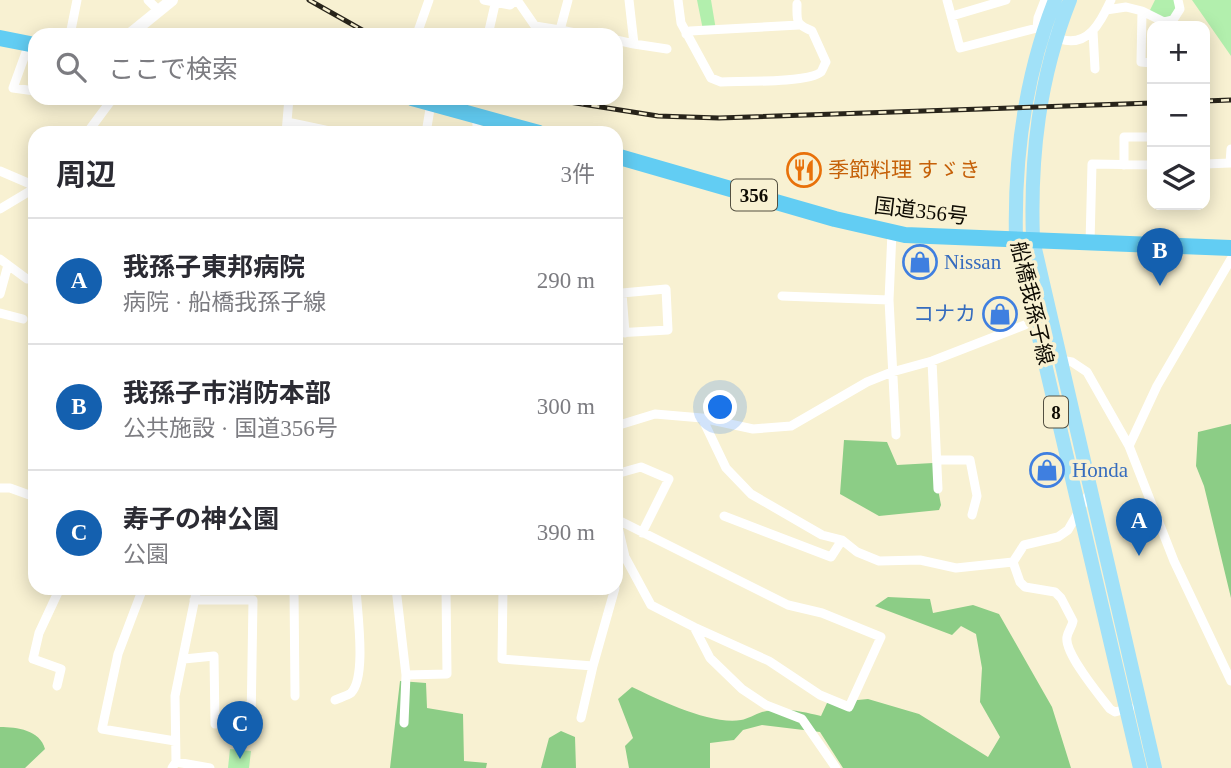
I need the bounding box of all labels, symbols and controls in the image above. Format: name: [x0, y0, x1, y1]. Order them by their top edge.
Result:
map controls: [1147, 21, 1210, 210]
button: +: [1147, 21, 1210, 84]
search box: [28, 28, 623, 105]
icon: search: [52, 48, 90, 86]
text: ここで検索: [108, 55, 238, 84]
button: −: [1147, 84, 1210, 147]
button: layers: [1147, 147, 1210, 210]
restaurant icon: 季節料理 すゞき: [785, 151, 823, 189]
text: 周辺: [56, 158, 116, 191]
place label: 季節料理 すゞき: [828, 158, 980, 182]
text: 3件: [561, 162, 595, 187]
road number: 356: [731, 180, 777, 210]
street label: 国道356号: [873, 193, 969, 229]
pin: B: [1137, 228, 1183, 286]
street label: 船橋我孫子線: [1006, 239, 1058, 367]
shop icon: Nissan: [901, 243, 939, 281]
place label: Nissan: [944, 250, 1002, 274]
text: 我孫子東邦病院: [123, 253, 305, 282]
text: A: [71, 268, 87, 293]
text: 290 m: [537, 268, 595, 293]
text: 病院 · 船橋我孫子線: [123, 290, 326, 315]
shop icon: コナカ: [981, 295, 1019, 333]
place label: コナカ: [913, 302, 976, 326]
text: 我孫子市消防本部: [123, 379, 331, 408]
your location: [703, 390, 737, 424]
text: B: [71, 394, 87, 419]
text: 300 m: [537, 394, 595, 419]
road number: 8: [1044, 396, 1068, 428]
text: 公共施設 · 国道356号: [123, 416, 338, 441]
shop icon: Honda: [1028, 451, 1066, 489]
place label: Honda: [1072, 458, 1129, 482]
pin: A: [1116, 498, 1162, 556]
text: 寿子の神公園: [123, 505, 279, 534]
text: C: [71, 520, 87, 545]
text: 390 m: [537, 520, 595, 545]
text: 公園: [123, 542, 169, 567]
pin: C: [217, 701, 263, 759]

